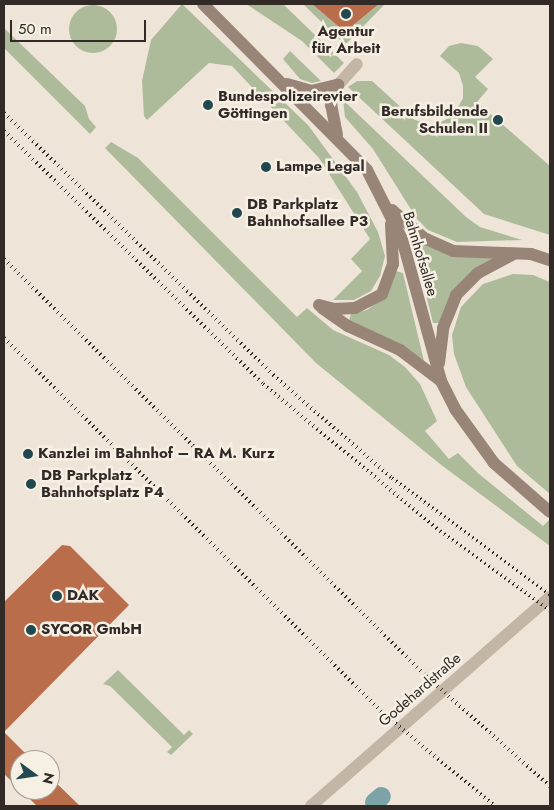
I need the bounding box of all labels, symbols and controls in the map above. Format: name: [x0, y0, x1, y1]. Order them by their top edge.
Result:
marker: Agentur für Arbeit: [340, 8, 352, 20]
scale bar: [12, 10, 149, 42]
text: 50 m: [18, 18, 52, 40]
place label: Agentur für Arbeit: [312, 22, 380, 57]
place label: Bundespolizeirevier Göttingen: [218, 87, 358, 122]
marker: Bundespolizeirevier Göttingen: [202, 99, 214, 111]
place label: Berufsbildende Schulen II: [381, 102, 488, 137]
marker: Berufsbildende Schulen II: [492, 114, 504, 126]
place label: Lampe Legal: [276, 158, 364, 176]
marker: Lampe Legal: [260, 161, 272, 173]
place label: DB Parkplatz Bahnhofsallee P3: [247, 195, 368, 230]
marker: DB Parkplatz Bahnhofsallee P3: [231, 207, 243, 219]
street label: Bahnhofsallee: [399, 210, 441, 298]
place label: Kanzlei im Bahnhof – RA M. Kurz: [38, 445, 275, 463]
marker: Kanzlei im Bahnhof – RA M. Kurz: [22, 448, 34, 460]
place label: DB Parkplatz Bahnhofsplatz P4: [41, 466, 164, 501]
marker: DB Parkplatz Bahnhofsplatz P4: [25, 478, 37, 490]
place label: DAK: [67, 587, 99, 605]
marker: DAK: [51, 590, 63, 602]
place label: SYCOR GmbH: [41, 621, 142, 639]
marker: SYCOR GmbH: [25, 624, 37, 636]
street label: Godehardstraße: [375, 649, 465, 731]
north arrow: [10, 750, 60, 800]
text: N: [38, 771, 60, 786]

